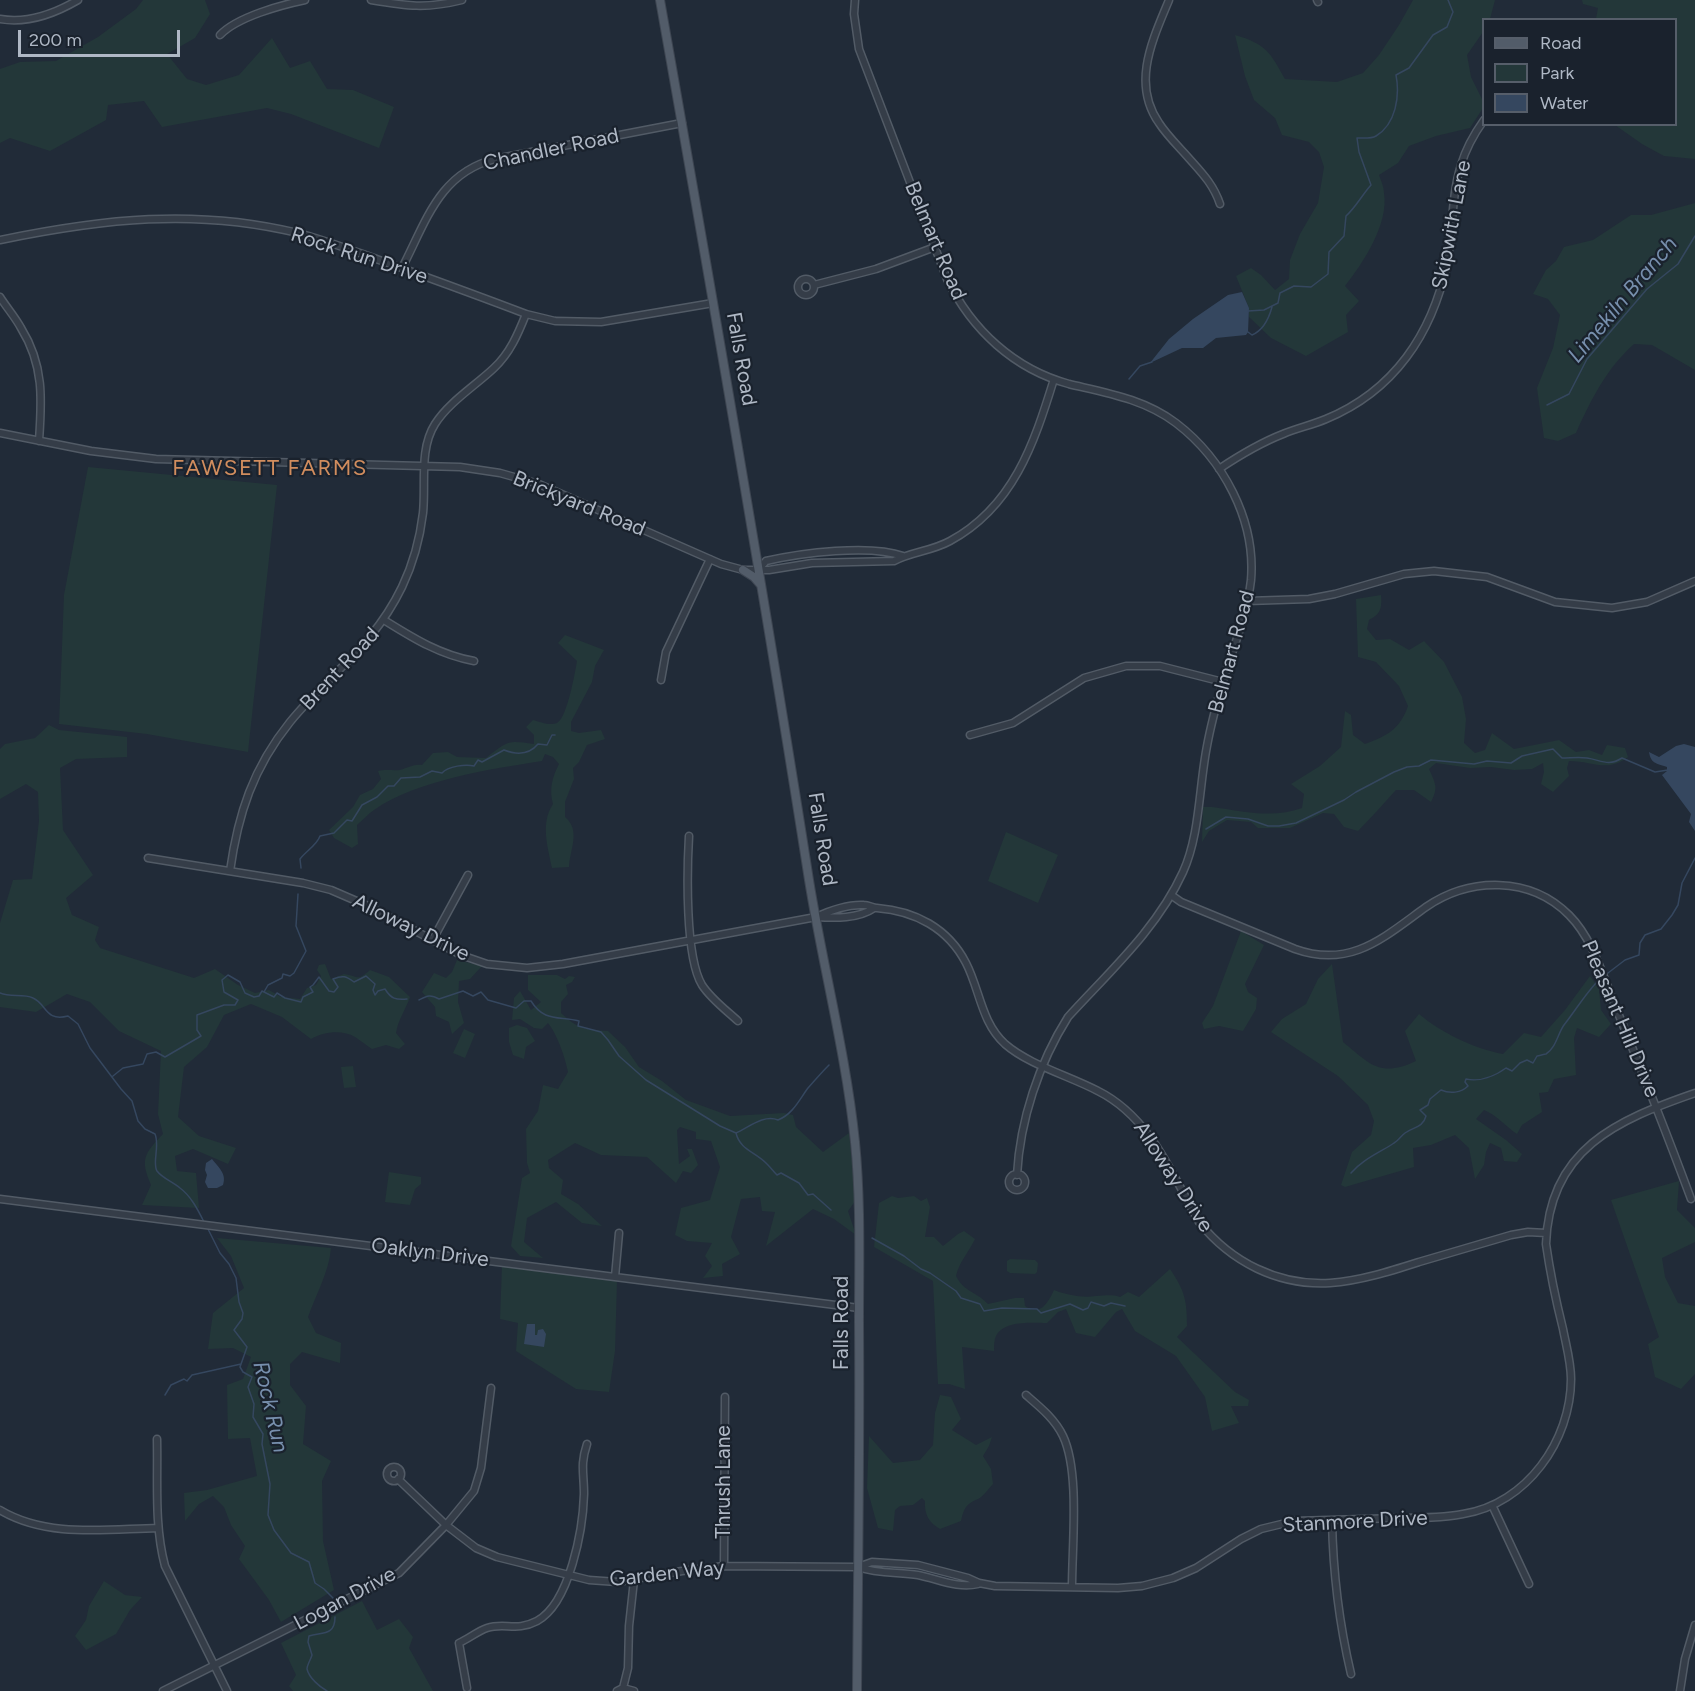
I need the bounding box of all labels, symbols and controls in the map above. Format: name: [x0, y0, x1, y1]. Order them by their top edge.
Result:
scale bar: [21, 18, 183, 56]
legend: [1482, 18, 1677, 126]
text: 200 m: [29, 29, 82, 51]
text: Road: [1540, 32, 1581, 54]
text: Park: [1540, 62, 1574, 84]
text: Water: [1540, 92, 1588, 114]
street label: Chandler Road: [481, 123, 621, 177]
street label: Skipwith Lane: [1427, 158, 1477, 292]
street label: Belmart Road: [899, 178, 971, 304]
street label: Rock Run Drive: [287, 222, 431, 290]
water label: Limekiln Branch: [1563, 232, 1683, 368]
street label: Falls Road: [720, 310, 762, 408]
district label: FAWSETT FARMS: [172, 456, 368, 482]
street label: Brickyard Road: [509, 466, 649, 542]
street label: Belmart Road: [1204, 588, 1260, 716]
street label: Brent Road: [295, 622, 385, 716]
street label: Falls Road: [802, 790, 842, 888]
street label: Alloway Drive: [348, 889, 474, 967]
street label: Pleasant Hill Drive: [1576, 937, 1664, 1101]
street label: Alloway Drive: [1128, 1117, 1218, 1237]
street label: Oaklyn Drive: [370, 1233, 490, 1273]
street label: Falls Road: [829, 1276, 855, 1370]
water label: Rock Run: [247, 1359, 293, 1455]
street label: Thrush Lane: [711, 1425, 737, 1539]
street label: Stanmore Drive: [1282, 1506, 1428, 1538]
street label: Garden Way: [608, 1555, 726, 1593]
street label: Logan Drive: [290, 1562, 400, 1636]

